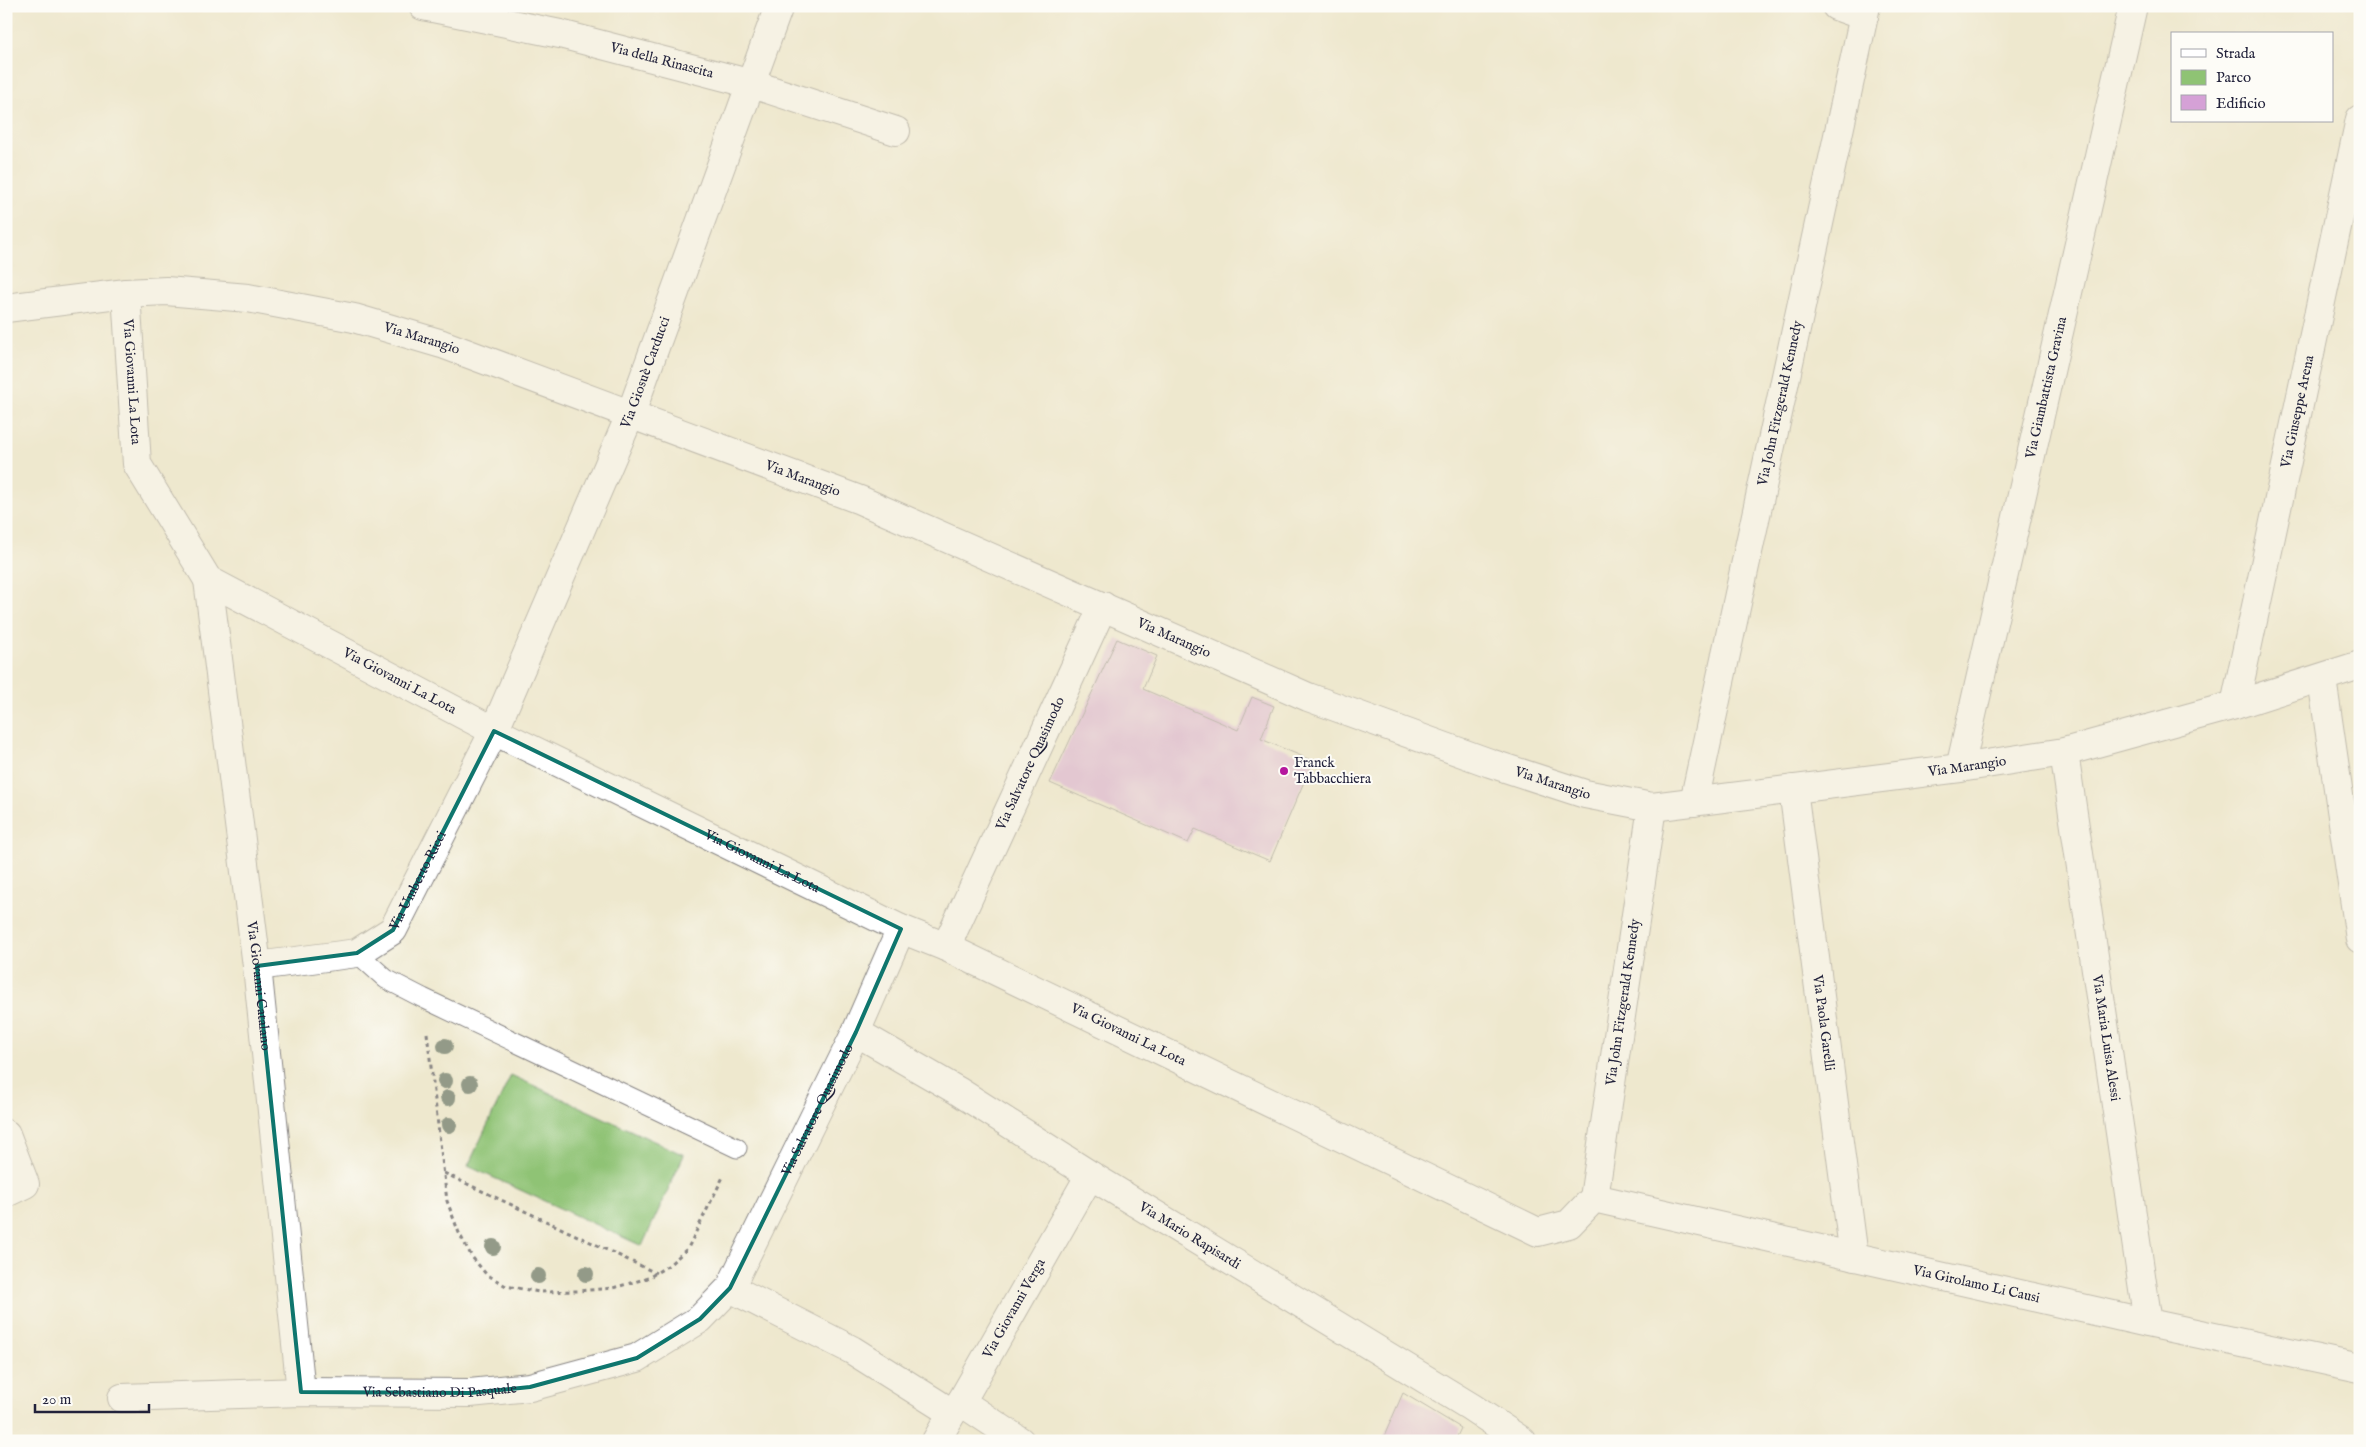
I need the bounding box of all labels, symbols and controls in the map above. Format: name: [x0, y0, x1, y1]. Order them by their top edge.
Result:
legend: [2171, 32, 2334, 122]
street label: Via della Rinascita: [607, 38, 716, 83]
text: Strada: [2216, 44, 2256, 63]
text: Parco: [2216, 68, 2251, 87]
text: Edificio: [2216, 94, 2266, 113]
street label: Via Giosuè Carducci: [616, 314, 674, 432]
street label: Via Giambattista Gravina: [2021, 314, 2071, 461]
street label: Via Giovanni La Lota: [119, 317, 145, 446]
street label: Via Marangio: [381, 318, 463, 359]
street label: Via John Fitzgerald Kennedy: [1753, 319, 1807, 488]
street label: Via Giuseppe Arena: [2277, 353, 2319, 471]
street label: Via Marangio: [762, 456, 843, 501]
street label: Via Marangio: [1133, 614, 1214, 662]
street label: Via Giovanni La Lota: [339, 643, 460, 719]
street label: Via Salvatore Quasimodo: [992, 694, 1069, 834]
street label: Via Marangio: [1926, 752, 2008, 781]
place label: Franck Tabbacchiera: [1294, 754, 1372, 788]
street label: Via Marangio: [1511, 762, 1592, 804]
marker: Franck Tabbacchiera: [1278, 765, 1290, 777]
street label: Via Giovanni La Lota: [701, 825, 824, 897]
street label: Via Umberto Ricci: [385, 828, 451, 934]
street label: Via John Fitzgerald Kennedy: [1602, 917, 1644, 1088]
street label: Via Giovanni Catalano: [242, 919, 275, 1052]
street label: Via Paola Garelli: [1808, 973, 1839, 1072]
street label: Via Maria Luisa Alessi: [2088, 973, 2124, 1103]
street label: Via Giovanni La Lota: [1067, 999, 1190, 1070]
street label: Via Salvatore Quasimodo: [777, 1040, 858, 1180]
street label: Via Mario Rapisardi: [1135, 1197, 1244, 1274]
street label: Via Giovanni Verga: [978, 1255, 1050, 1362]
street label: Via Girolamo Li Causi: [1910, 1261, 2042, 1307]
street label: Via Sebastiano Di Pasquale: [362, 1379, 518, 1402]
scale bar: [35, 1382, 149, 1414]
text: 20 m: [42, 1390, 72, 1409]

